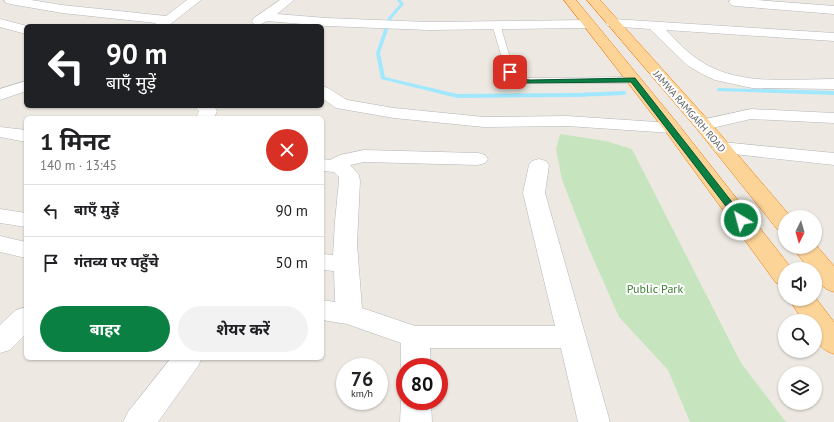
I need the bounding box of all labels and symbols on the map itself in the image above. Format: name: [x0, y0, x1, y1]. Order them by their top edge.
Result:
pin: [493, 55, 527, 89]
street label: JAMWA RAMGARH ROAD: [650, 67, 729, 155]
position arrow: [720, 199, 762, 241]
north arrow: [778, 210, 822, 254]
park label: Public Park: [627, 281, 683, 296]
speed limit sign: 80: [396, 358, 448, 410]

